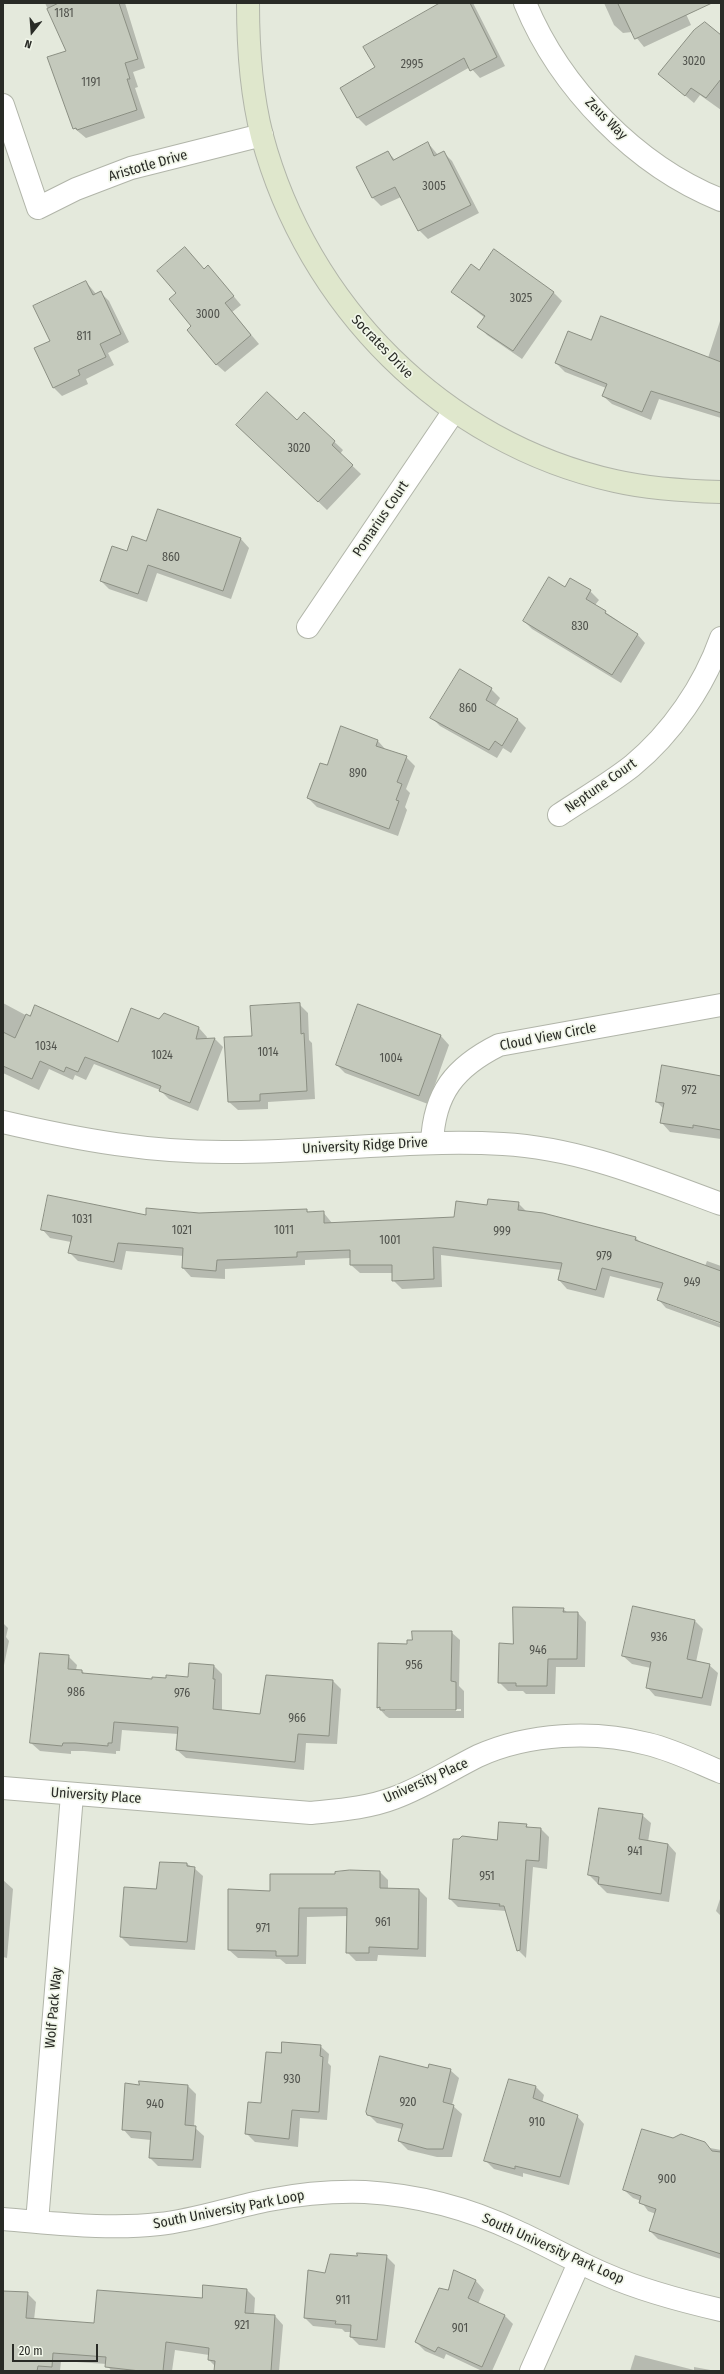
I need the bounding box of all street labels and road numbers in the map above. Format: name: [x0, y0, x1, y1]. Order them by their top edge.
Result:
street label: Zeus Way: [581, 94, 631, 144]
street label: Aristotle Drive: [107, 147, 189, 185]
street label: Socrates Drive: [348, 312, 416, 382]
street label: Pomarius Court: [349, 478, 413, 560]
street label: Neptune Court: [562, 755, 640, 817]
street label: Cloud View Circle: [498, 1019, 598, 1055]
street label: University Ridge Drive: [302, 1134, 428, 1158]
street label: University Place: [381, 1755, 471, 1807]
street label: University Place: [50, 1784, 142, 1808]
street label: Wolf Pack Way: [42, 1967, 66, 2049]
street label: South University Park Loop: [152, 2187, 306, 2233]
street label: South University Park Loop: [479, 2210, 627, 2288]

